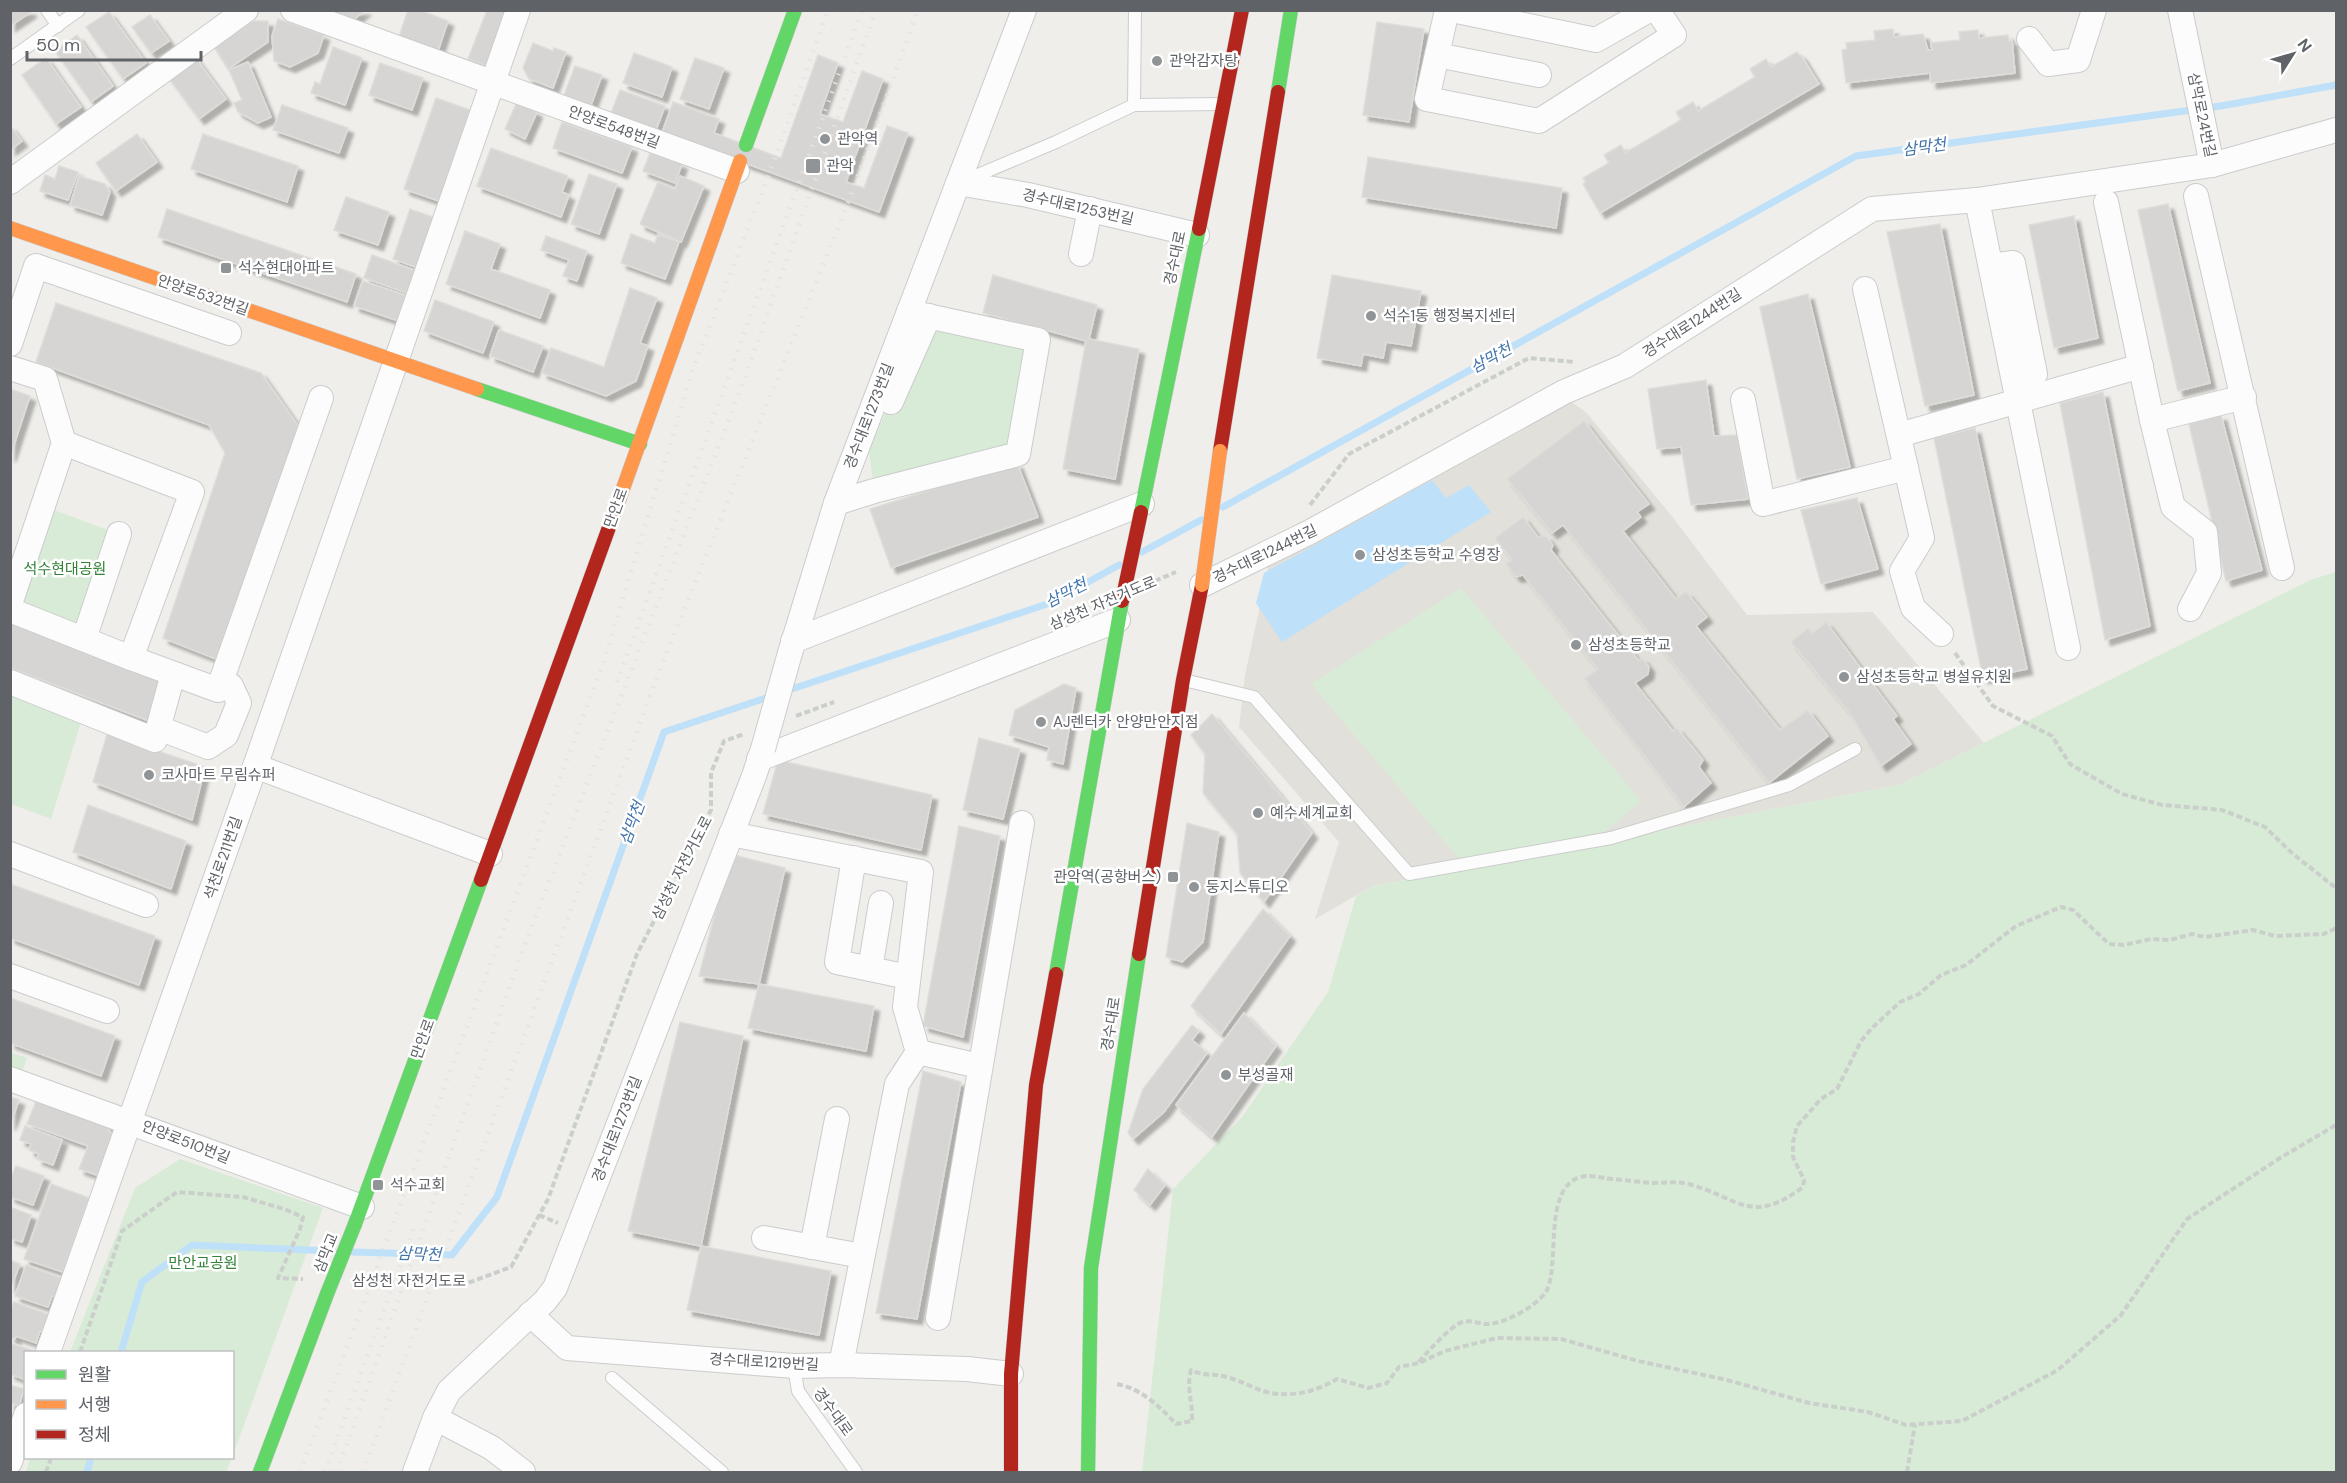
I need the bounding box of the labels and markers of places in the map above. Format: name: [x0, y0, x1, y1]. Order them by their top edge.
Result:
place label: 관악감자탕: [1169, 51, 1238, 71]
marker: 관악감자탕: [1150, 54, 1164, 68]
place label: 관악역: [837, 129, 878, 149]
marker: 관악역: [818, 132, 832, 146]
place label: 관악: [826, 156, 854, 176]
marker: 관악: [804, 157, 822, 175]
place label: 석수현대아파트: [238, 258, 335, 278]
marker: 석수현대아파트: [219, 261, 233, 275]
place label: 석수1동 행정복지센터: [1383, 306, 1516, 326]
marker: 석수1동 행정복지센터: [1364, 309, 1378, 323]
place label: 삼성초등학교 수영장: [1372, 545, 1500, 565]
marker: 삼성초등학교 수영장: [1353, 548, 1367, 562]
place label: 삼성초등학교: [1588, 635, 1671, 655]
marker: 삼성초등학교: [1569, 638, 1583, 652]
place label: 삼성초등학교 병설유치원: [1856, 667, 2012, 687]
marker: 삼성초등학교 병설유치원: [1837, 670, 1851, 684]
place label: AJ렌터카 안양만안지점: [1053, 712, 1199, 732]
marker: AJ렌터카 안양만안지점: [1034, 715, 1048, 729]
place label: 코사마트 무림슈퍼: [161, 765, 275, 785]
marker: 코사마트 무림슈퍼: [142, 768, 156, 782]
place label: 예수세계교회: [1270, 803, 1353, 823]
marker: 예수세계교회: [1251, 806, 1265, 820]
place label: 관악역(공항버스): [1053, 867, 1161, 887]
marker: 관악역(공항버스): [1166, 870, 1180, 884]
place label: 둥지스튜디오: [1206, 877, 1289, 897]
marker: 둥지스튜디오: [1187, 880, 1201, 894]
place label: 부성골재: [1238, 1065, 1293, 1085]
marker: 부성골재: [1219, 1068, 1233, 1082]
place label: 석수교회: [390, 1175, 445, 1195]
marker: 석수교회: [371, 1178, 385, 1192]

